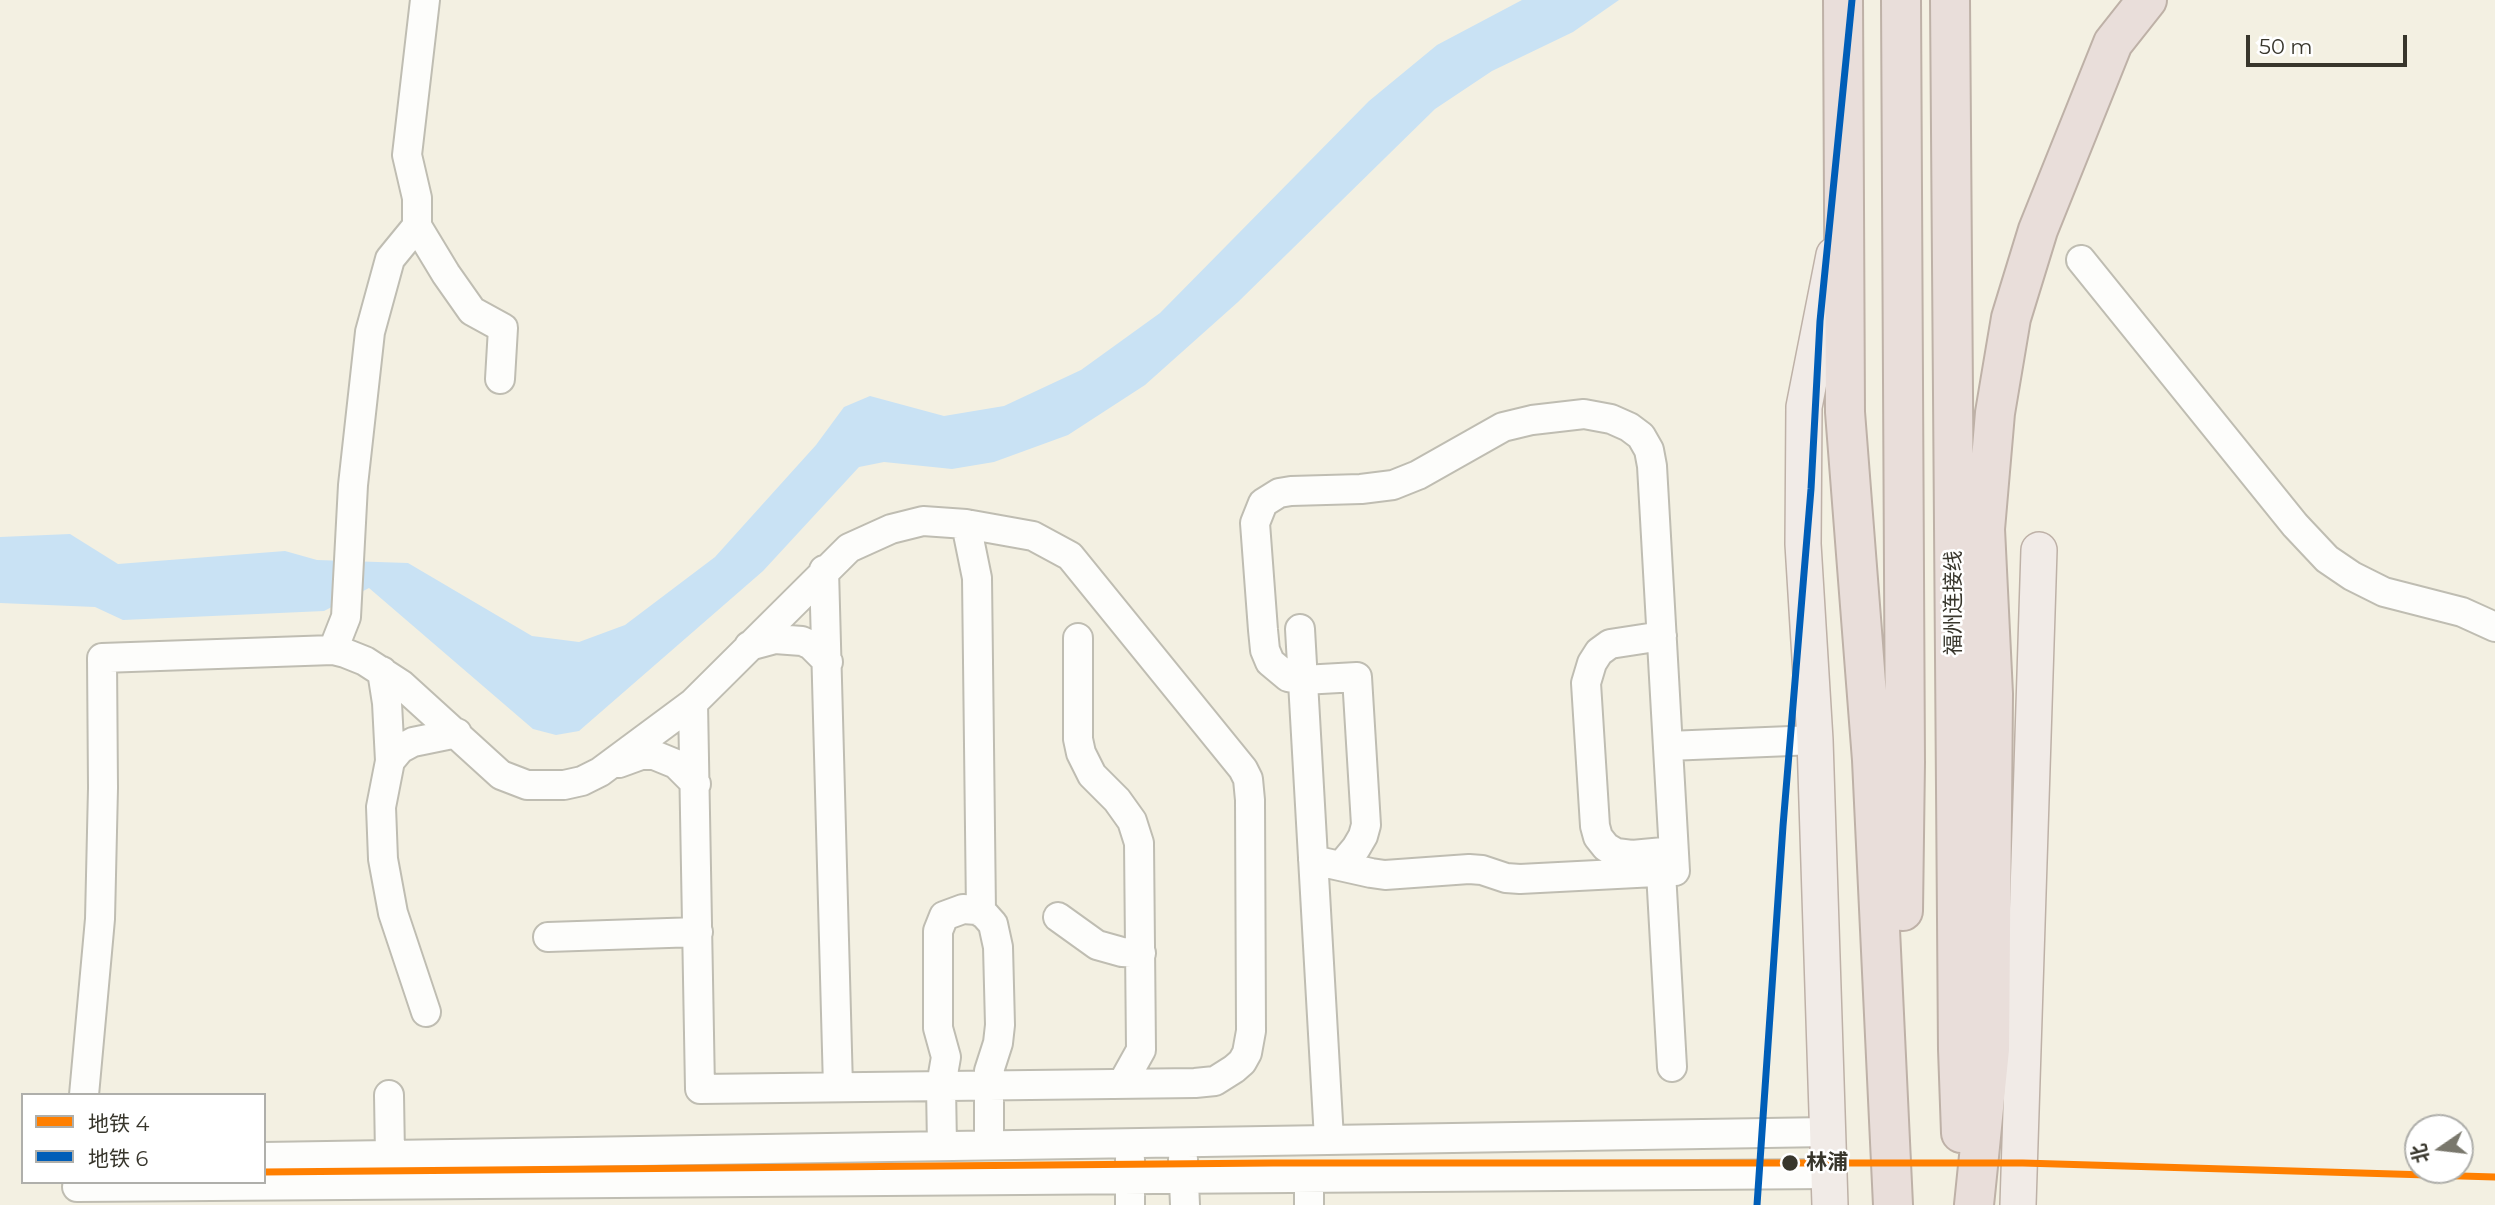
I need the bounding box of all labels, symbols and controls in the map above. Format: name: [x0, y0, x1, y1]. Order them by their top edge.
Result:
scale bar: [2250, 21, 2411, 65]
text: 50 m: [2259, 34, 2313, 59]
street label: 福州连接线: [1941, 551, 1967, 655]
legend: [21, 1093, 266, 1184]
text: 地铁 4: [88, 1111, 149, 1136]
north arrow: [2404, 1114, 2474, 1184]
text: 北: [2407, 1142, 2434, 1166]
text: 地铁 6: [88, 1146, 148, 1171]
place label: 林浦: [1806, 1150, 1848, 1176]
marker: 林浦: [1780, 1153, 1800, 1173]

